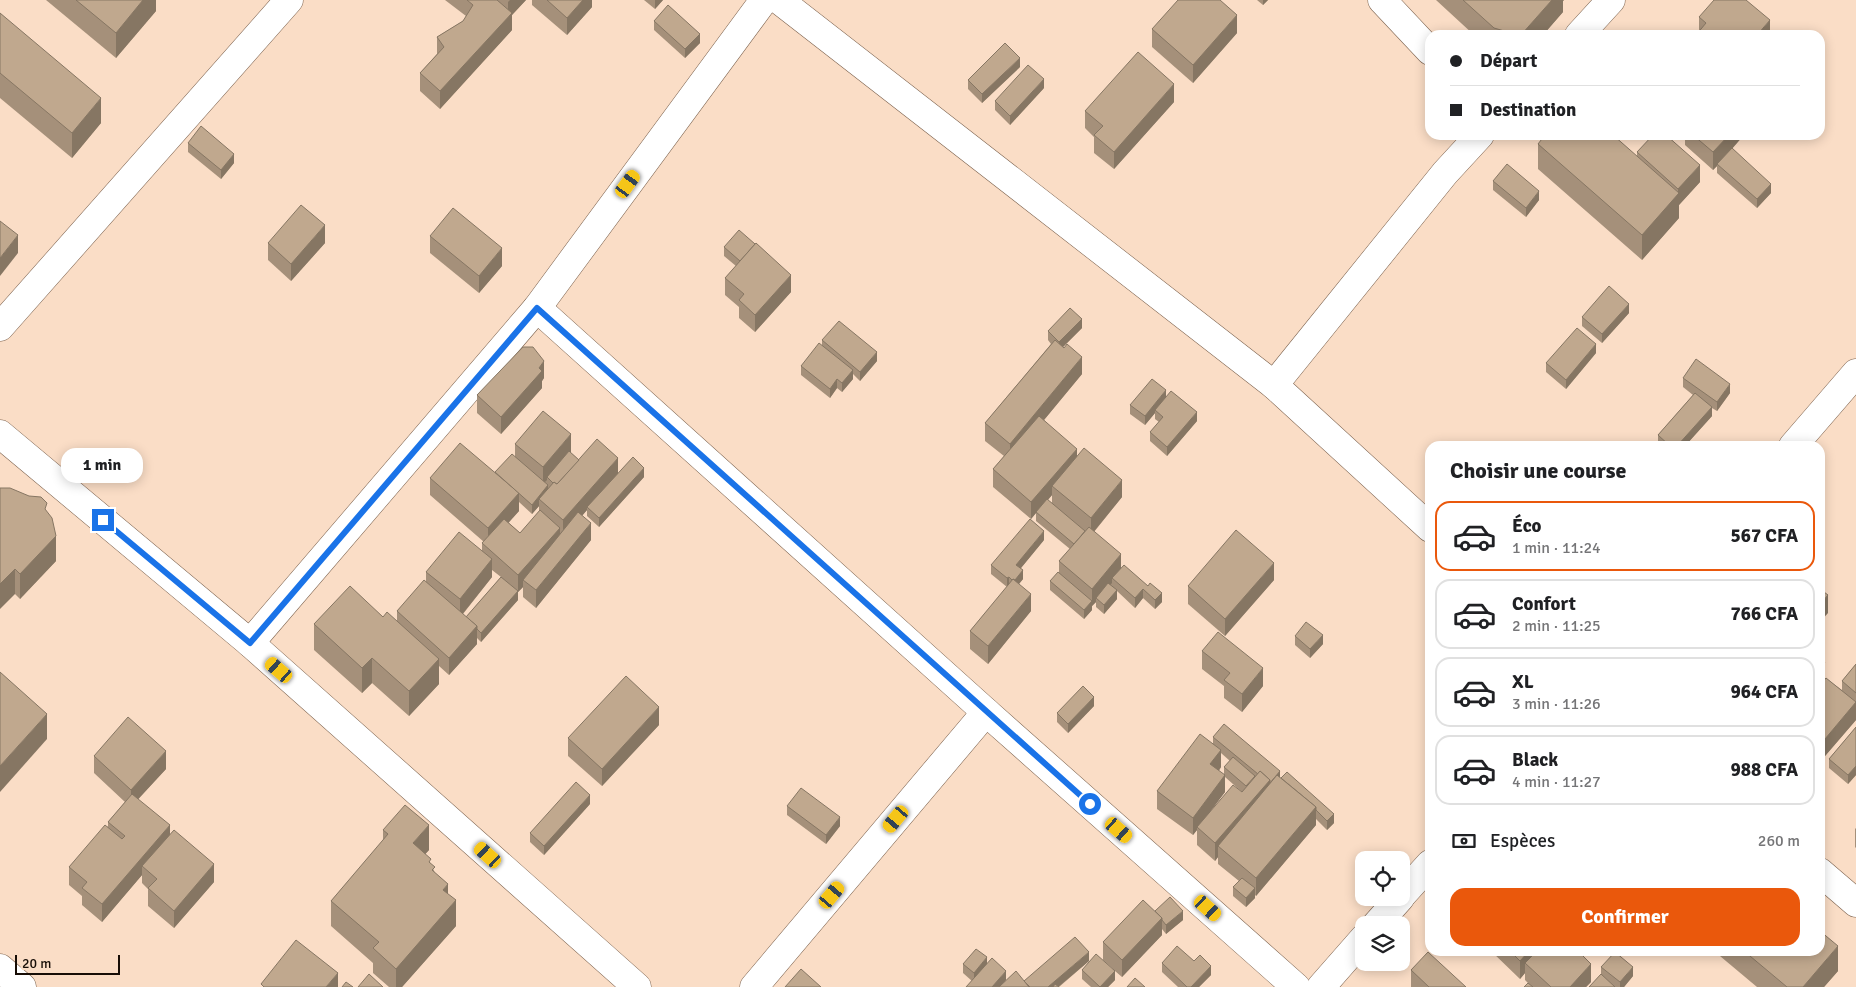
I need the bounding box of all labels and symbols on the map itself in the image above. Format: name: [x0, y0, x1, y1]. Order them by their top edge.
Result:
car: [613, 167, 642, 201]
callout: 1 min: [62, 448, 144, 482]
route end: [92, 509, 114, 531]
car: [262, 654, 295, 686]
route start: [1079, 793, 1101, 815]
car: [880, 803, 911, 835]
car: [1102, 814, 1135, 846]
car: [471, 839, 504, 871]
car: [816, 879, 847, 911]
car: [1191, 892, 1224, 924]
scale bar: [15, 952, 120, 975]

